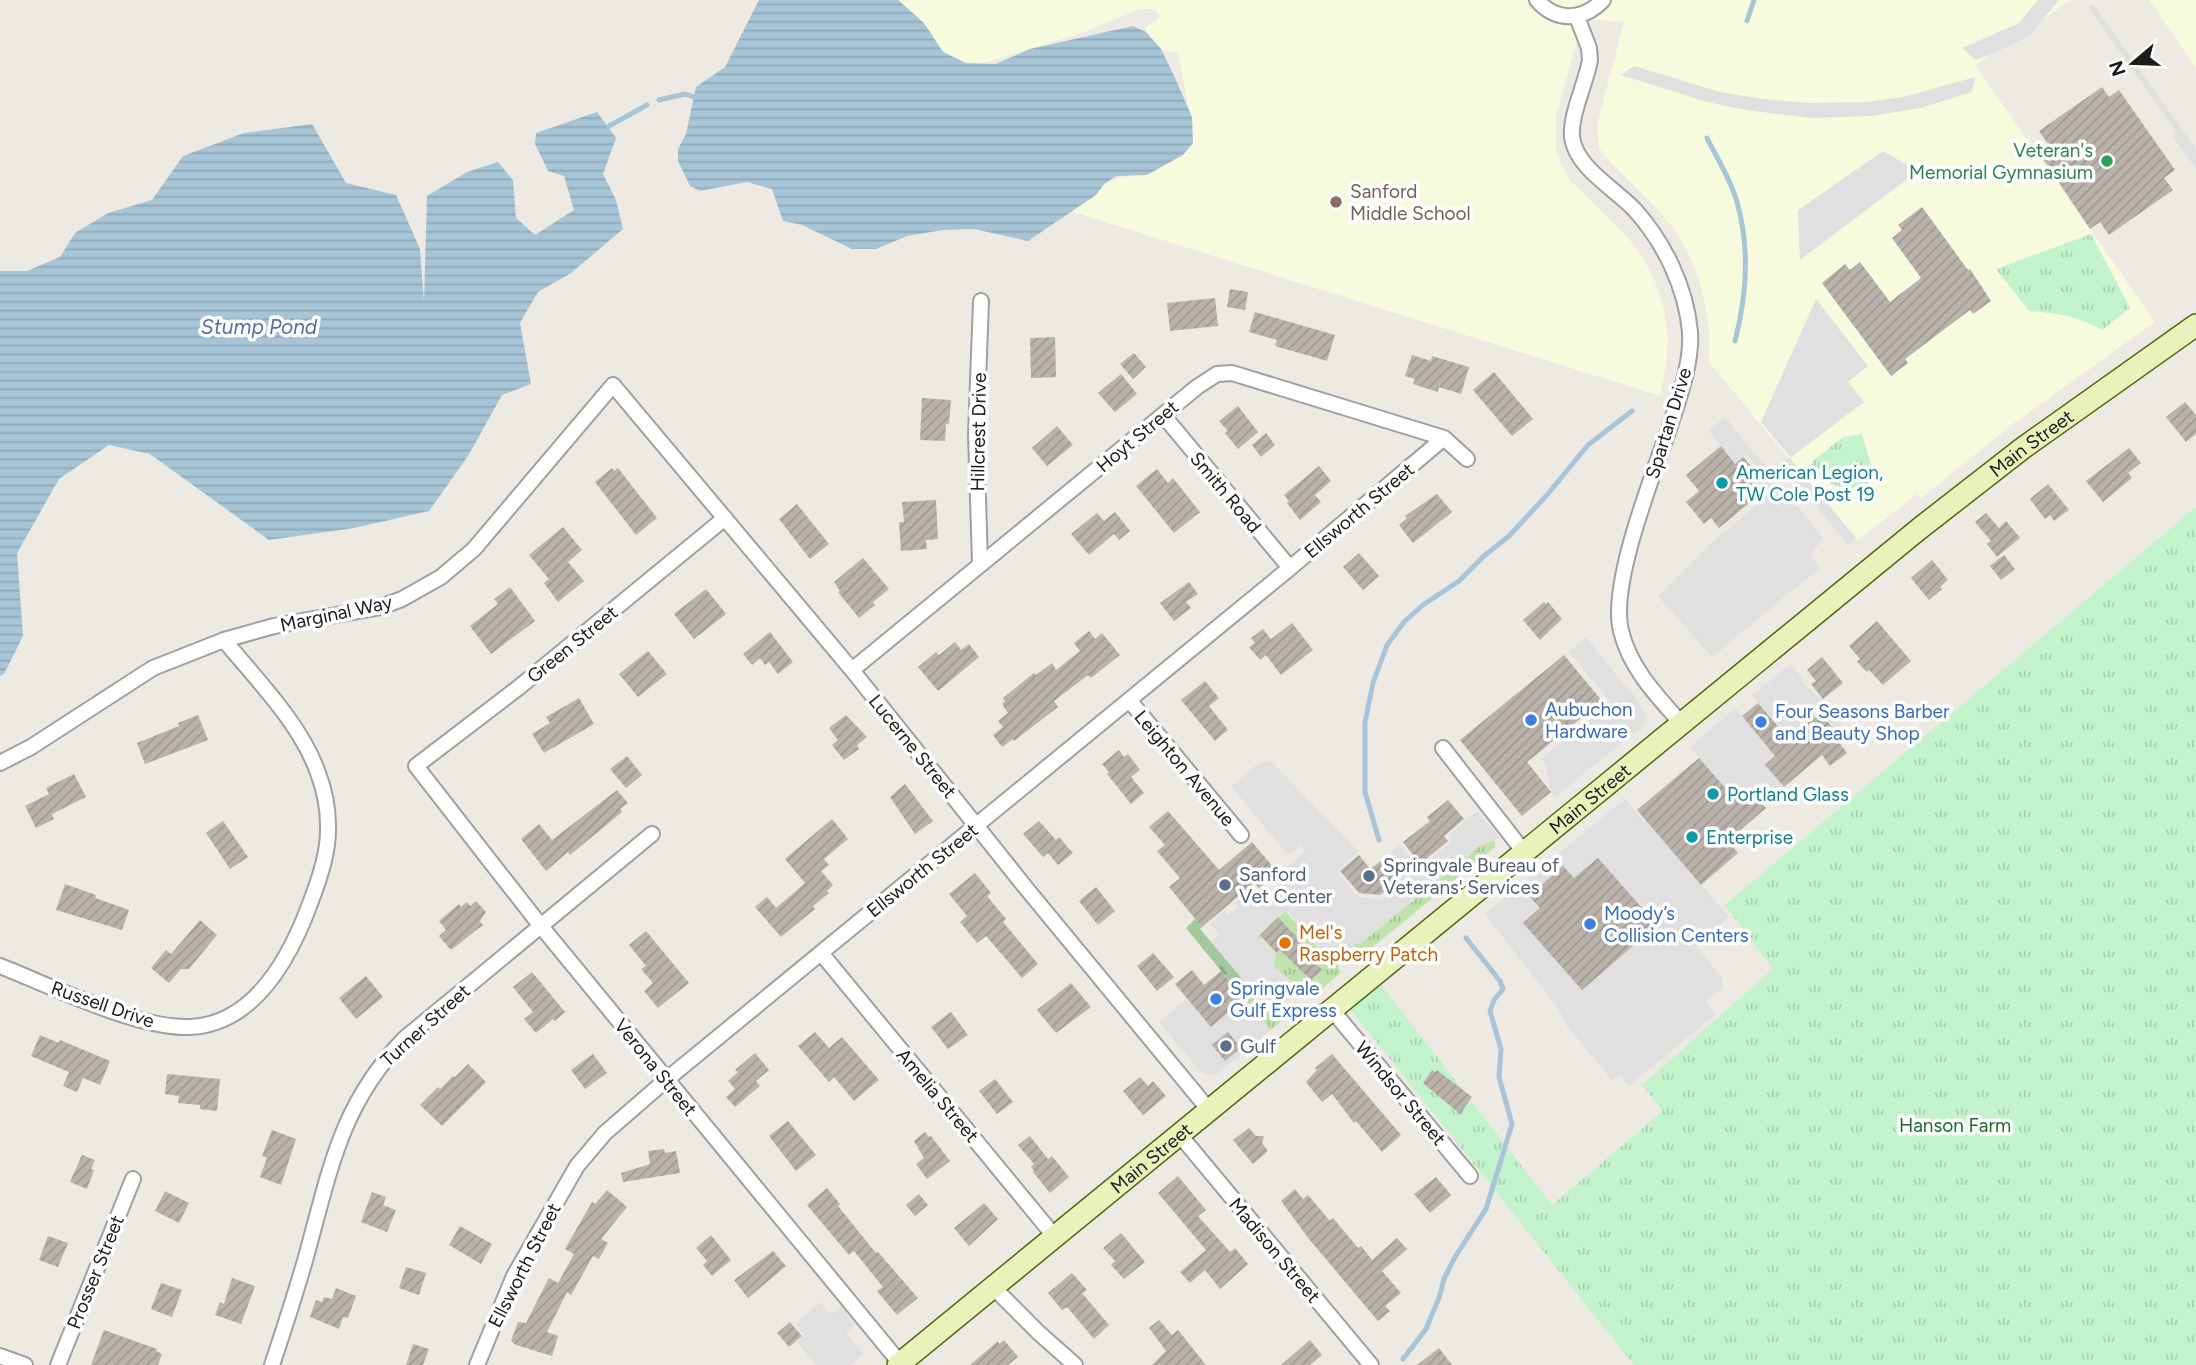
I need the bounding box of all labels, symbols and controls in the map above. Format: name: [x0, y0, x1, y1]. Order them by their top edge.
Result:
north arrow: [2098, 28, 2168, 98]
text: N: [2104, 58, 2131, 79]
place label: Veteran's Memorial Gymnasium: [1909, 139, 2093, 184]
marker: Veteran's Memorial Gymnasium: [2099, 153, 2115, 169]
place label: Sanford Middle School: [1350, 180, 1471, 225]
marker: Sanford Middle School: [1328, 194, 1344, 210]
water label: Stump Pond: [201, 314, 318, 339]
street label: Spartan Drive: [1641, 365, 1696, 482]
street label: Hillcrest Drive: [966, 372, 991, 492]
street label: Hoyt Street: [1092, 395, 1183, 477]
street label: Main Street: [1985, 405, 2078, 482]
street label: Smith Road: [1185, 447, 1266, 537]
street label: Ellsworth Street: [1300, 458, 1419, 563]
place label: American Legion, TW Cole Post 19: [1736, 461, 1883, 506]
marker: American Legion, TW Cole Post 19: [1714, 475, 1730, 491]
street label: Marginal Way: [278, 590, 394, 637]
street label: Green Street: [522, 601, 622, 688]
street label: Lucerne Street: [864, 690, 961, 803]
place label: Aubuchon Hardware: [1545, 698, 1633, 743]
place label: Four Seasons Barber and Beauty Shop: [1775, 700, 1950, 745]
street label: Leighton Avenue: [1129, 706, 1240, 831]
marker: Aubuchon Hardware: [1523, 712, 1539, 728]
marker: Four Seasons Barber and Beauty Shop: [1753, 714, 1769, 730]
street label: Main Street: [1545, 759, 1636, 839]
place label: Portland Glass: [1727, 783, 1849, 806]
marker: Portland Glass: [1705, 786, 1721, 802]
street label: Ellsworth Street: [862, 819, 983, 922]
place label: Enterprise: [1706, 826, 1793, 849]
marker: Enterprise: [1684, 829, 1700, 845]
place label: Springvale Bureau of Veterans' Services: [1383, 854, 1559, 899]
place label: Sanford Vet Center: [1239, 863, 1333, 908]
marker: Springvale Bureau of Veterans' Services: [1361, 868, 1377, 884]
marker: Sanford Vet Center: [1217, 877, 1233, 893]
place label: Moody’s Collision Centers: [1604, 902, 1749, 947]
marker: Moody’s Collision Centers: [1582, 916, 1598, 932]
place label: Mel's Raspberry Patch: [1299, 921, 1438, 966]
marker: Mel's Raspberry Patch: [1277, 935, 1293, 951]
street label: Russell Drive: [48, 976, 157, 1033]
place label: Springvale Gulf Express: [1230, 977, 1337, 1022]
street label: Turner Street: [376, 979, 475, 1071]
marker: Springvale Gulf Express: [1208, 991, 1224, 1007]
street label: Verona Street: [609, 1014, 702, 1121]
place label: Gulf: [1240, 1035, 1276, 1058]
street label: Windsor Street: [1350, 1037, 1451, 1150]
marker: Gulf: [1218, 1038, 1234, 1054]
street label: Amelia Street: [892, 1044, 984, 1147]
park label: Hanson Farm: [1899, 1114, 2011, 1137]
street label: Main Street: [1106, 1118, 1197, 1198]
street label: Madison Street: [1224, 1193, 1325, 1307]
street label: Ellsworth Street: [483, 1199, 566, 1331]
street label: Prosser Street: [62, 1212, 129, 1332]

